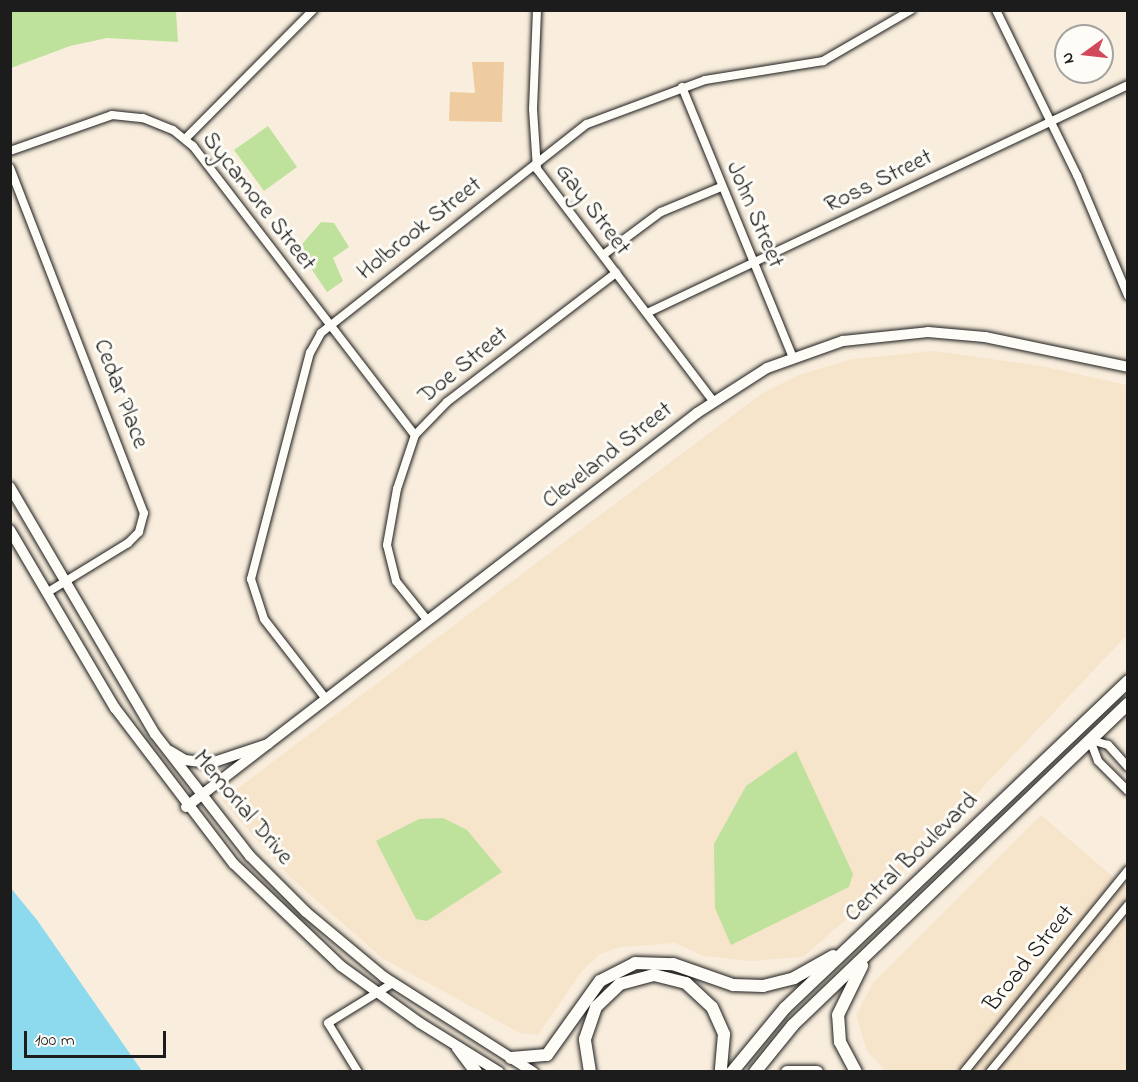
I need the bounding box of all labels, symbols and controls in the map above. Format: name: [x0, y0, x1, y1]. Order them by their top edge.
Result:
north arrow: [1054, 24, 1114, 84]
text: N: [1056, 50, 1082, 66]
street label: Sycamore Street: [195, 127, 321, 277]
street label: Ross Street: [820, 143, 938, 221]
street label: John Street: [719, 157, 789, 273]
street label: Gay Street: [548, 158, 636, 262]
street label: Holbrook Street: [352, 171, 488, 287]
street label: Doe Street: [413, 321, 515, 411]
street label: Cedar Place: [86, 335, 154, 453]
street label: Cleveland Street: [537, 396, 679, 516]
street label: Memorial Drive: [186, 745, 298, 871]
street label: Central Boulevard: [839, 787, 985, 929]
street label: Broad Street: [978, 900, 1082, 1018]
scale bar: [27, 1019, 170, 1057]
text: 100 m: [35, 1028, 75, 1054]

